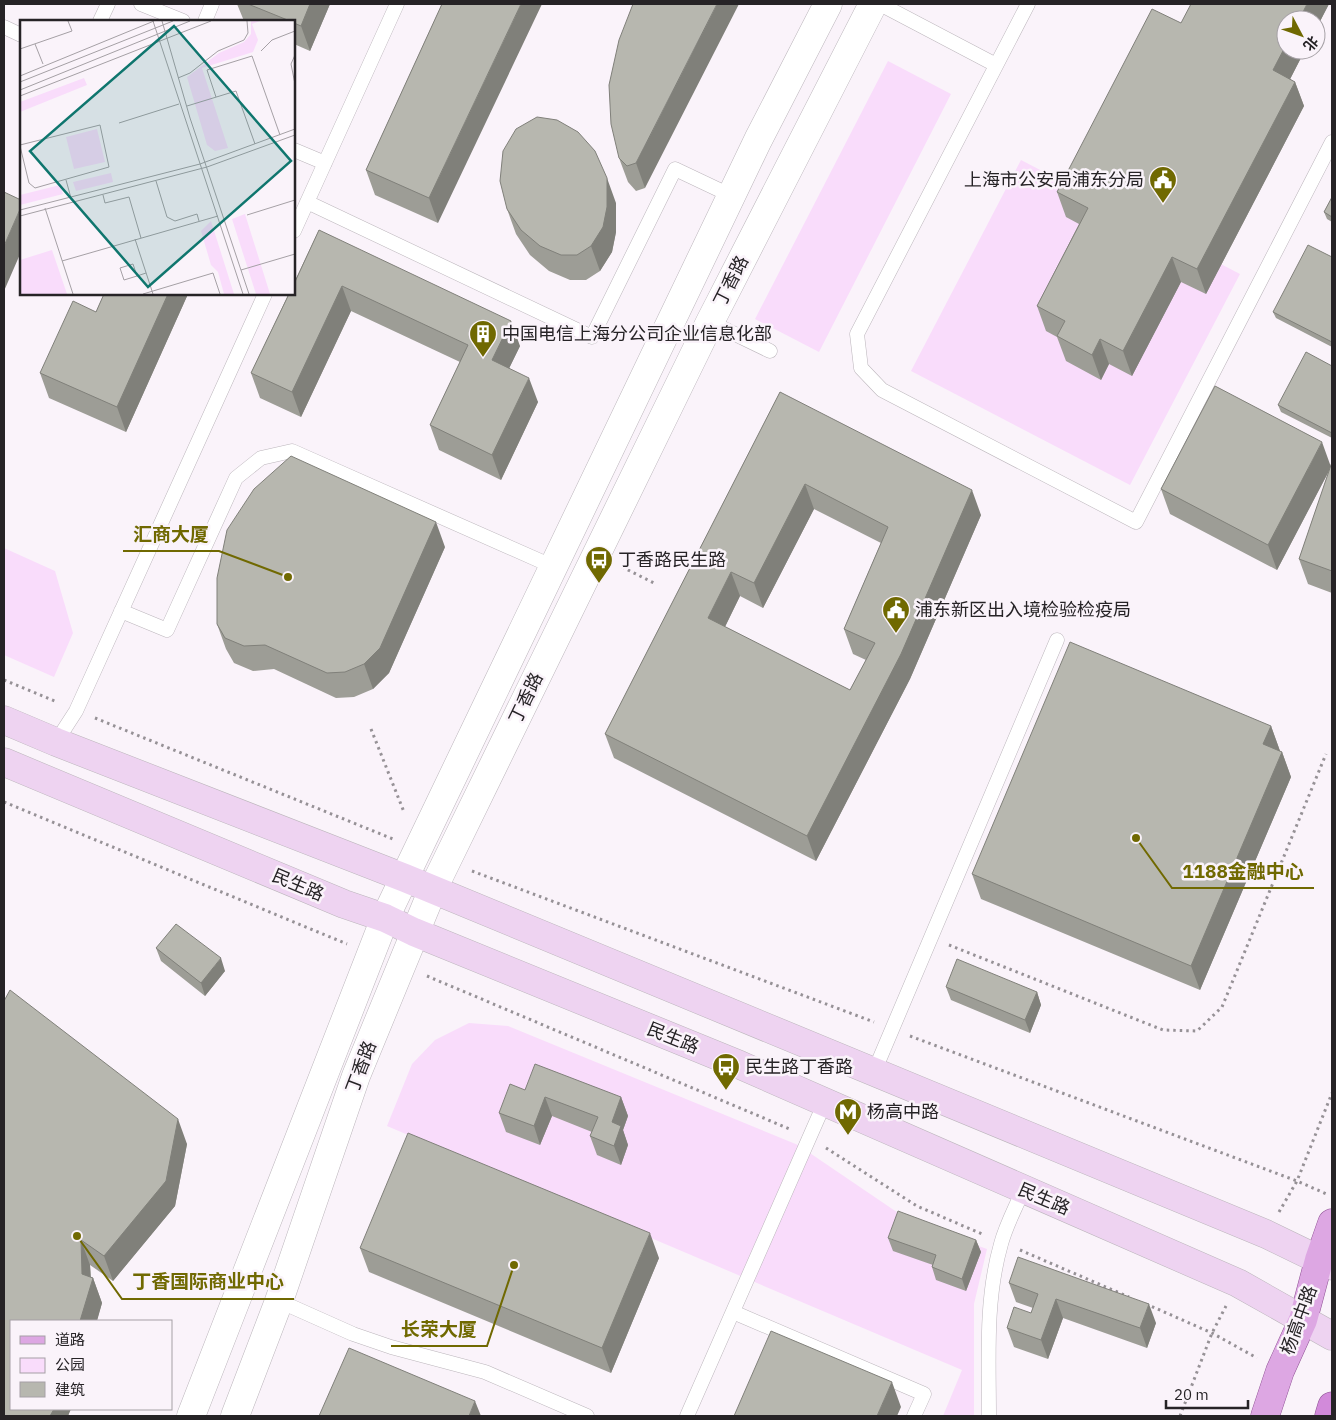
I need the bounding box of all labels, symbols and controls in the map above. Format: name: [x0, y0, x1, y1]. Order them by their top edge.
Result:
north arrow: [1276, 10, 1326, 60]
inset map: [20, 20, 295, 295]
text: 北: [1299, 32, 1322, 55]
public building icon: 上海市公安局浦东分局: [1148, 165, 1178, 204]
place label: 上海市公安局浦东分局: [964, 168, 1144, 191]
street label: 丁香路: [708, 251, 753, 310]
building icon: 中国电信上海分公司企业信息化部: [468, 319, 498, 358]
place label: 中国电信上海分公司企业信息化部: [502, 322, 772, 345]
callout: 汇商大厦: [123, 517, 219, 551]
text: 汇商大厦: [133, 522, 209, 546]
bus stop icon: 丁香路民生路: [584, 545, 614, 584]
place label: 丁香路民生路: [618, 548, 726, 571]
public building icon: 浦东新区出入境检验检疫局: [881, 595, 911, 634]
place label: 浦东新区出入境检验检疫局: [915, 598, 1131, 621]
street label: 丁香路: [503, 668, 548, 727]
callout: 1188金融中心: [1172, 854, 1314, 888]
text: 1188金融中心: [1182, 859, 1304, 883]
street label: 民生路: [269, 863, 328, 906]
street label: 民生路: [644, 1017, 703, 1058]
street label: 丁香路: [340, 1037, 381, 1096]
bus stop icon: 民生路丁香路: [711, 1052, 741, 1091]
place label: 民生路丁香路: [745, 1055, 853, 1078]
metro station icon: 杨高中路: [833, 1097, 863, 1136]
place label: 杨高中路: [867, 1100, 939, 1123]
street label: 民生路: [1015, 1177, 1074, 1220]
callout: 丁香国际商业中心: [122, 1265, 294, 1299]
text: 丁香国际商业中心: [132, 1269, 284, 1293]
street label: 杨高中路: [1275, 1282, 1322, 1358]
callout: 长荣大厦: [391, 1312, 487, 1346]
text: 长荣大厦: [401, 1317, 477, 1341]
legend: [10, 1320, 172, 1410]
text: 道路: [55, 1330, 85, 1349]
text: 公园: [55, 1355, 85, 1374]
scale bar: [1166, 1378, 1248, 1410]
text: 建筑: [55, 1380, 85, 1399]
text: 20 m: [1174, 1385, 1209, 1404]

